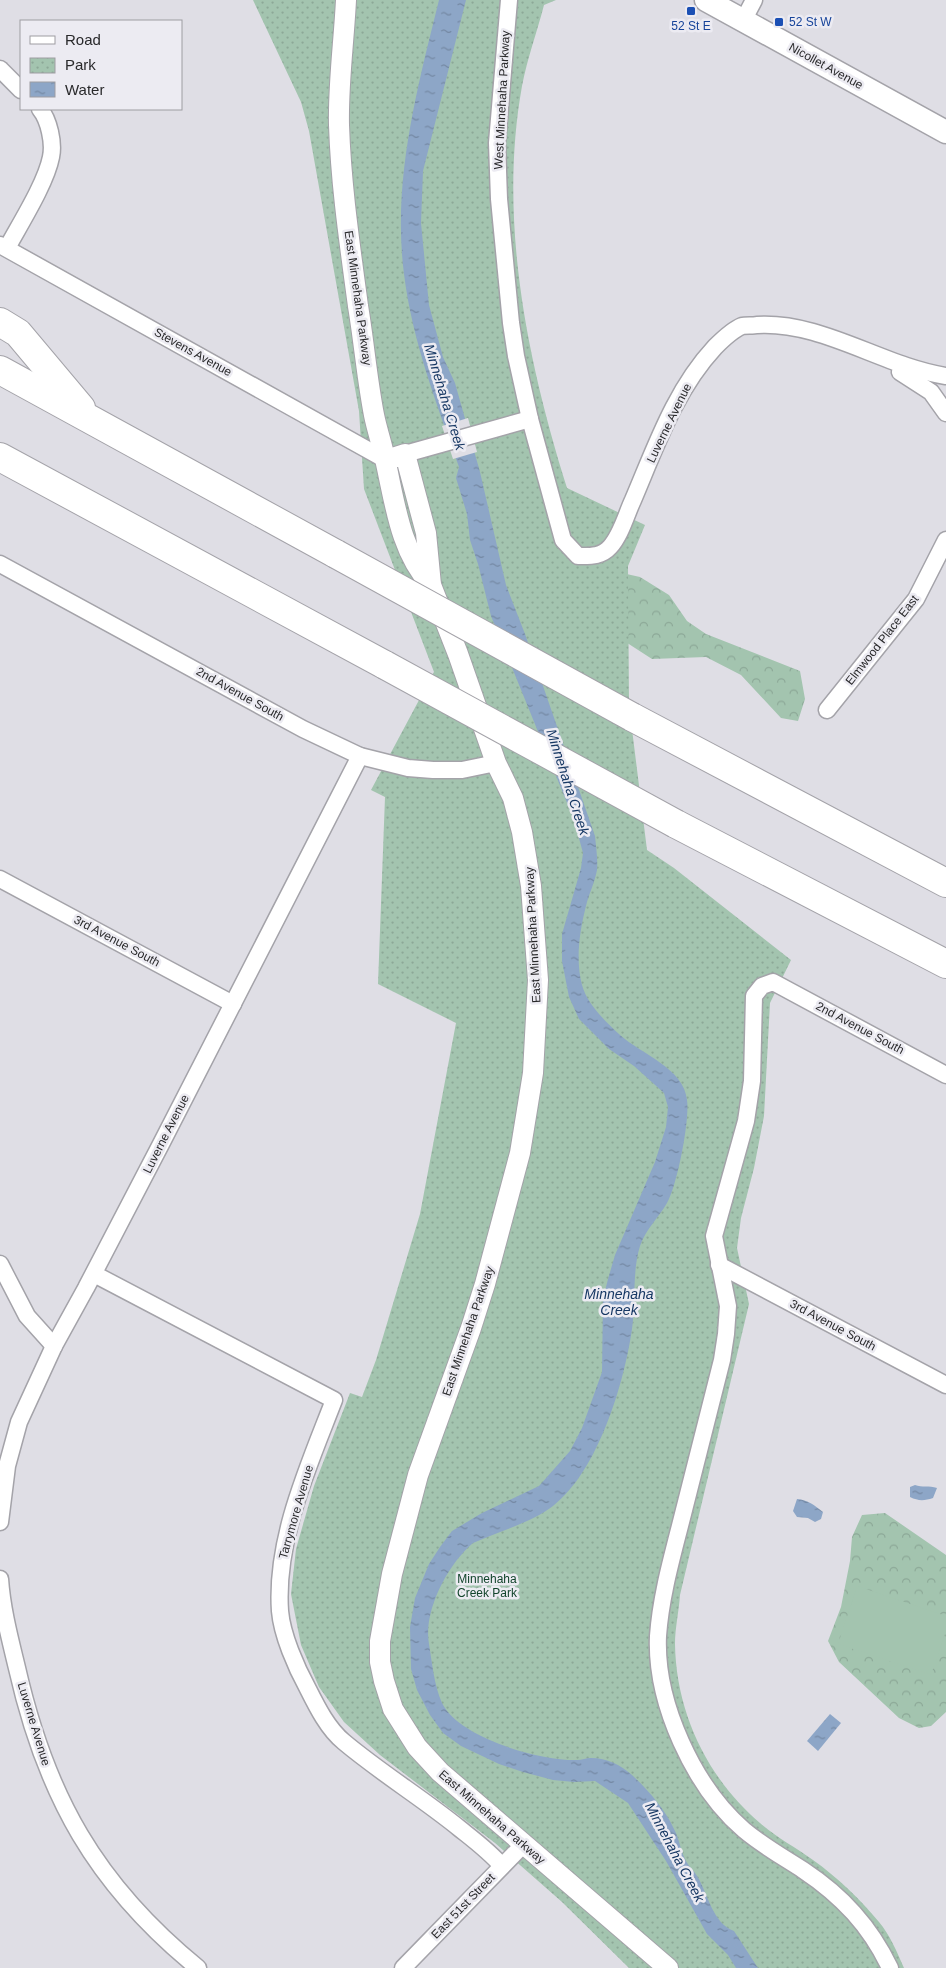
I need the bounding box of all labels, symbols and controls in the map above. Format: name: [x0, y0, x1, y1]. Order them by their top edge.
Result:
marker: 52 St E: [685, 5, 697, 17]
place label: 52 St W: [789, 15, 832, 29]
marker: 52 St W: [773, 16, 785, 28]
place label: 52 St E: [671, 19, 711, 33]
legend: [20, 20, 182, 110]
street label: West Minnehaha Parkway: [491, 30, 513, 170]
text: Road: [65, 31, 101, 48]
street label: Nicollet Avenue: [787, 40, 866, 92]
text: Park: [65, 56, 96, 73]
text: Water: [65, 81, 104, 98]
street label: East Minnehaha Parkway: [342, 230, 374, 366]
street label: Stevens Avenue: [152, 325, 235, 379]
water label: Minnehaha Creek: [421, 342, 469, 453]
street label: Luverne Avenue: [644, 381, 694, 465]
street label: Elmwood Place East: [843, 592, 922, 688]
street label: 2nd Avenue South: [194, 664, 286, 724]
water label: Minnehaha Creek: [543, 727, 593, 838]
street label: East Minnehaha Parkway: [522, 867, 544, 1003]
street label: 3rd Avenue South: [72, 912, 162, 970]
street label: 2nd Avenue South: [814, 999, 906, 1057]
street label: Luverne Avenue: [140, 1092, 192, 1176]
street label: East Minnehaha Parkway: [439, 1264, 497, 1398]
water label: Minnehaha Creek: [584, 1286, 654, 1318]
street label: 3rd Avenue South: [788, 1296, 878, 1354]
street label: Tarrymore Avenue: [276, 1463, 316, 1561]
park label: Minnehaha Creek Park: [457, 1572, 518, 1600]
street label: Luverne Avenue: [15, 1681, 53, 1768]
street label: East Minnehaha Parkway: [436, 1767, 548, 1867]
water label: Minnehaha Creek: [642, 1799, 708, 1905]
street label: East 51st Street: [428, 1870, 498, 1942]

